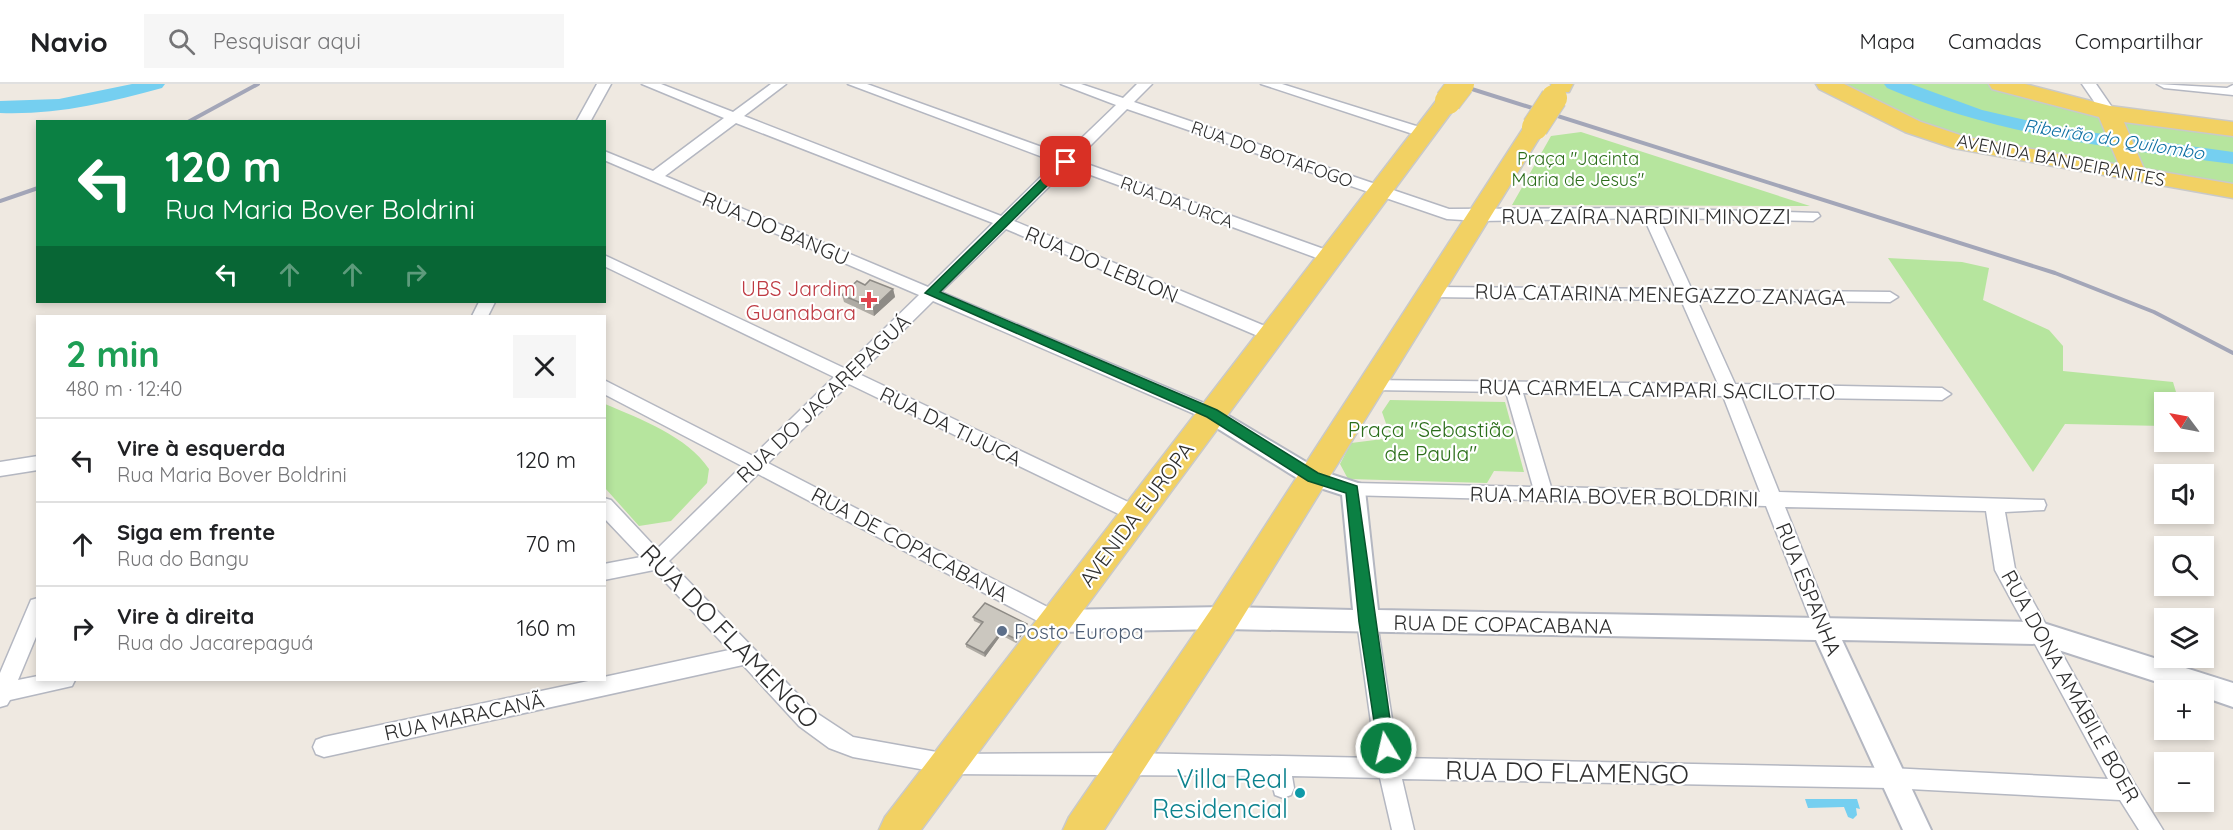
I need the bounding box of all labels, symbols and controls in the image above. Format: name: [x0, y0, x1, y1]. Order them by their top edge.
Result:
search box: [144, 14, 564, 68]
text: Navio: [30, 24, 108, 59]
icon: search: [165, 25, 198, 58]
text: Pesquisar aqui: [213, 27, 361, 55]
text: Mapa: [1860, 28, 1915, 54]
text: Camadas: [1948, 28, 2042, 54]
text: Compartilhar: [2075, 28, 2203, 54]
water label: Ribeirão do Quilombo: [2022, 113, 2207, 165]
street label: RUA DO BOTAFOGO: [1188, 116, 1356, 192]
street label: AVENIDA BANDEIRANTES: [1955, 129, 2167, 191]
pin: [1040, 136, 1091, 187]
text: 120 m: [165, 140, 282, 193]
icon: left: [66, 144, 144, 222]
icon: arrive: [1049, 145, 1082, 178]
park label: Praça "Jacinta Maria de Jesus": [1512, 147, 1645, 191]
street label: RUA DA URCA: [1117, 171, 1237, 233]
street label: RUA DO BANGU: [699, 185, 853, 271]
text: Rua Maria Bover Boldrini: [165, 192, 475, 226]
street label: RUA ZAÍRA NARDINI MINOZZI: [1501, 203, 1791, 229]
street label: RUA DO LEBLON: [1021, 220, 1183, 308]
icon: left: [210, 258, 243, 291]
icon: ahead: [273, 258, 306, 291]
icon: ahead: [336, 258, 369, 291]
icon: right: [399, 258, 432, 291]
place label: UBS Jardim Guanabara: [741, 275, 856, 325]
street label: RUA CATARINA MENEGAZZO ZANAGA: [1474, 278, 1846, 310]
marker: UBS Jardim Guanabara: [860, 291, 878, 309]
street label: RUA DO JACAREPAGUÁ: [731, 308, 915, 488]
text: 2 min: [66, 331, 160, 376]
button: close: [513, 335, 576, 398]
street label: RUA CARMELA CAMPARI SACILOTTO: [1478, 373, 1836, 405]
text: 480 m · 12:40: [66, 376, 182, 401]
street label: RUA DA TIJUCA: [876, 380, 1026, 472]
north arrow: [2154, 392, 2214, 452]
map controls: [2154, 392, 2214, 812]
park label: Praça "Sebastião de Paula": [1348, 416, 1514, 466]
text: Vire à esquerda: [117, 434, 285, 462]
street label: AVENIDA EUROPA: [1073, 436, 1199, 592]
icon: left: [66, 444, 99, 477]
text: 120 m: [517, 446, 576, 474]
text: Rua Maria Bover Boldrini: [117, 462, 347, 487]
button: sound: [2154, 464, 2214, 524]
street label: RUA MARIA BOVER BOLDRINI: [1469, 480, 1759, 512]
street label: RUA DE COPACABANA: [807, 481, 1013, 607]
text: Siga em frente: [117, 518, 275, 546]
street label: RUA ESPANHA: [1771, 519, 1847, 659]
icon: ahead: [66, 528, 99, 561]
text: 70 m: [526, 530, 576, 558]
button: search: [2154, 536, 2214, 596]
street label: RUA DO FLAMENGO: [633, 537, 827, 735]
text: Rua do Bangu: [117, 546, 249, 571]
street label: RUA DONA AMÁBILE BOER: [1996, 565, 2146, 807]
text: Vire à direita: [117, 602, 254, 630]
button: layers: [2154, 608, 2214, 668]
street label: RUA DE COPACABANA: [1393, 609, 1613, 639]
icon: right: [66, 612, 99, 645]
text: 160 m: [517, 614, 576, 642]
place label: Posto Europa: [1014, 618, 1144, 644]
marker: Posto Europa: [995, 624, 1009, 638]
text: Rua do Jacarepaguá: [117, 630, 313, 655]
button: +: [2154, 680, 2214, 740]
street label: RUA MARACANÃ: [382, 686, 546, 746]
position arrow: [1354, 716, 1418, 780]
button: −: [2154, 752, 2214, 812]
street label: RUA DO FLAMENGO: [1445, 753, 1689, 791]
place label: Villa Real Residencial: [1152, 762, 1288, 825]
marker: Villa Real Residencial: [1293, 786, 1307, 800]

